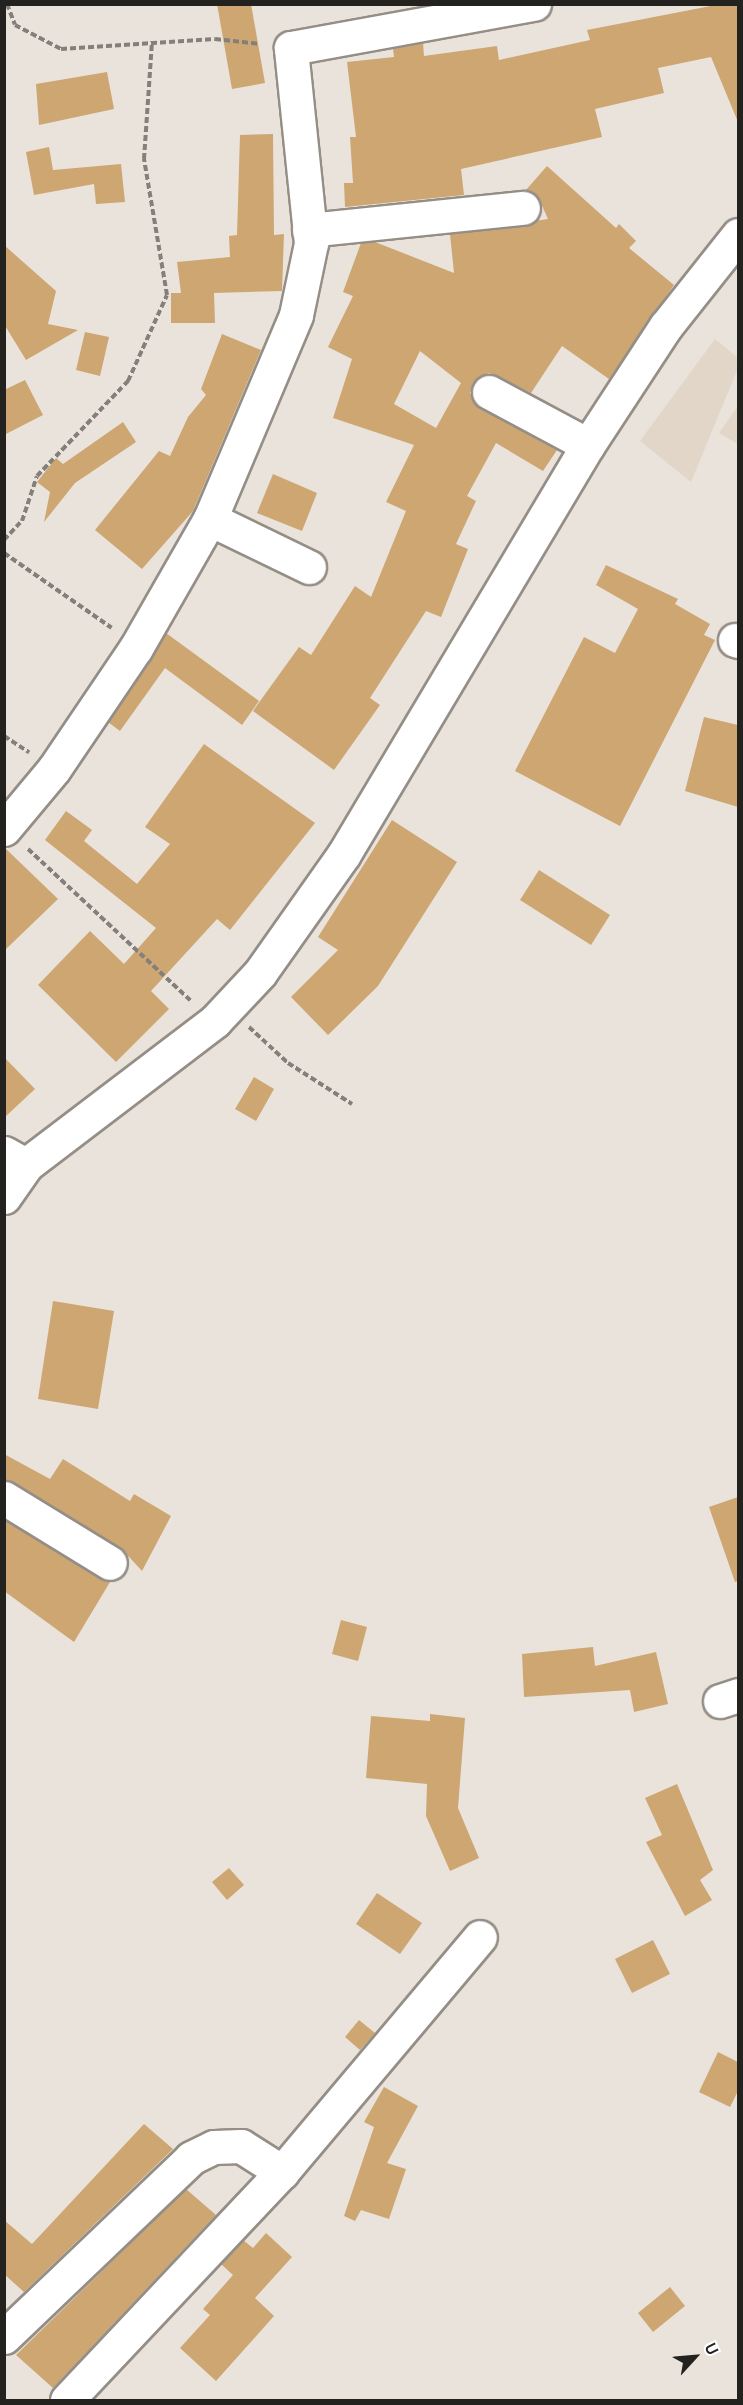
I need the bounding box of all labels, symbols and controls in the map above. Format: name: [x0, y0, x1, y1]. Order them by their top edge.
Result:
north arrow: [665, 2327, 725, 2387]
text: U: [700, 2339, 723, 2358]

